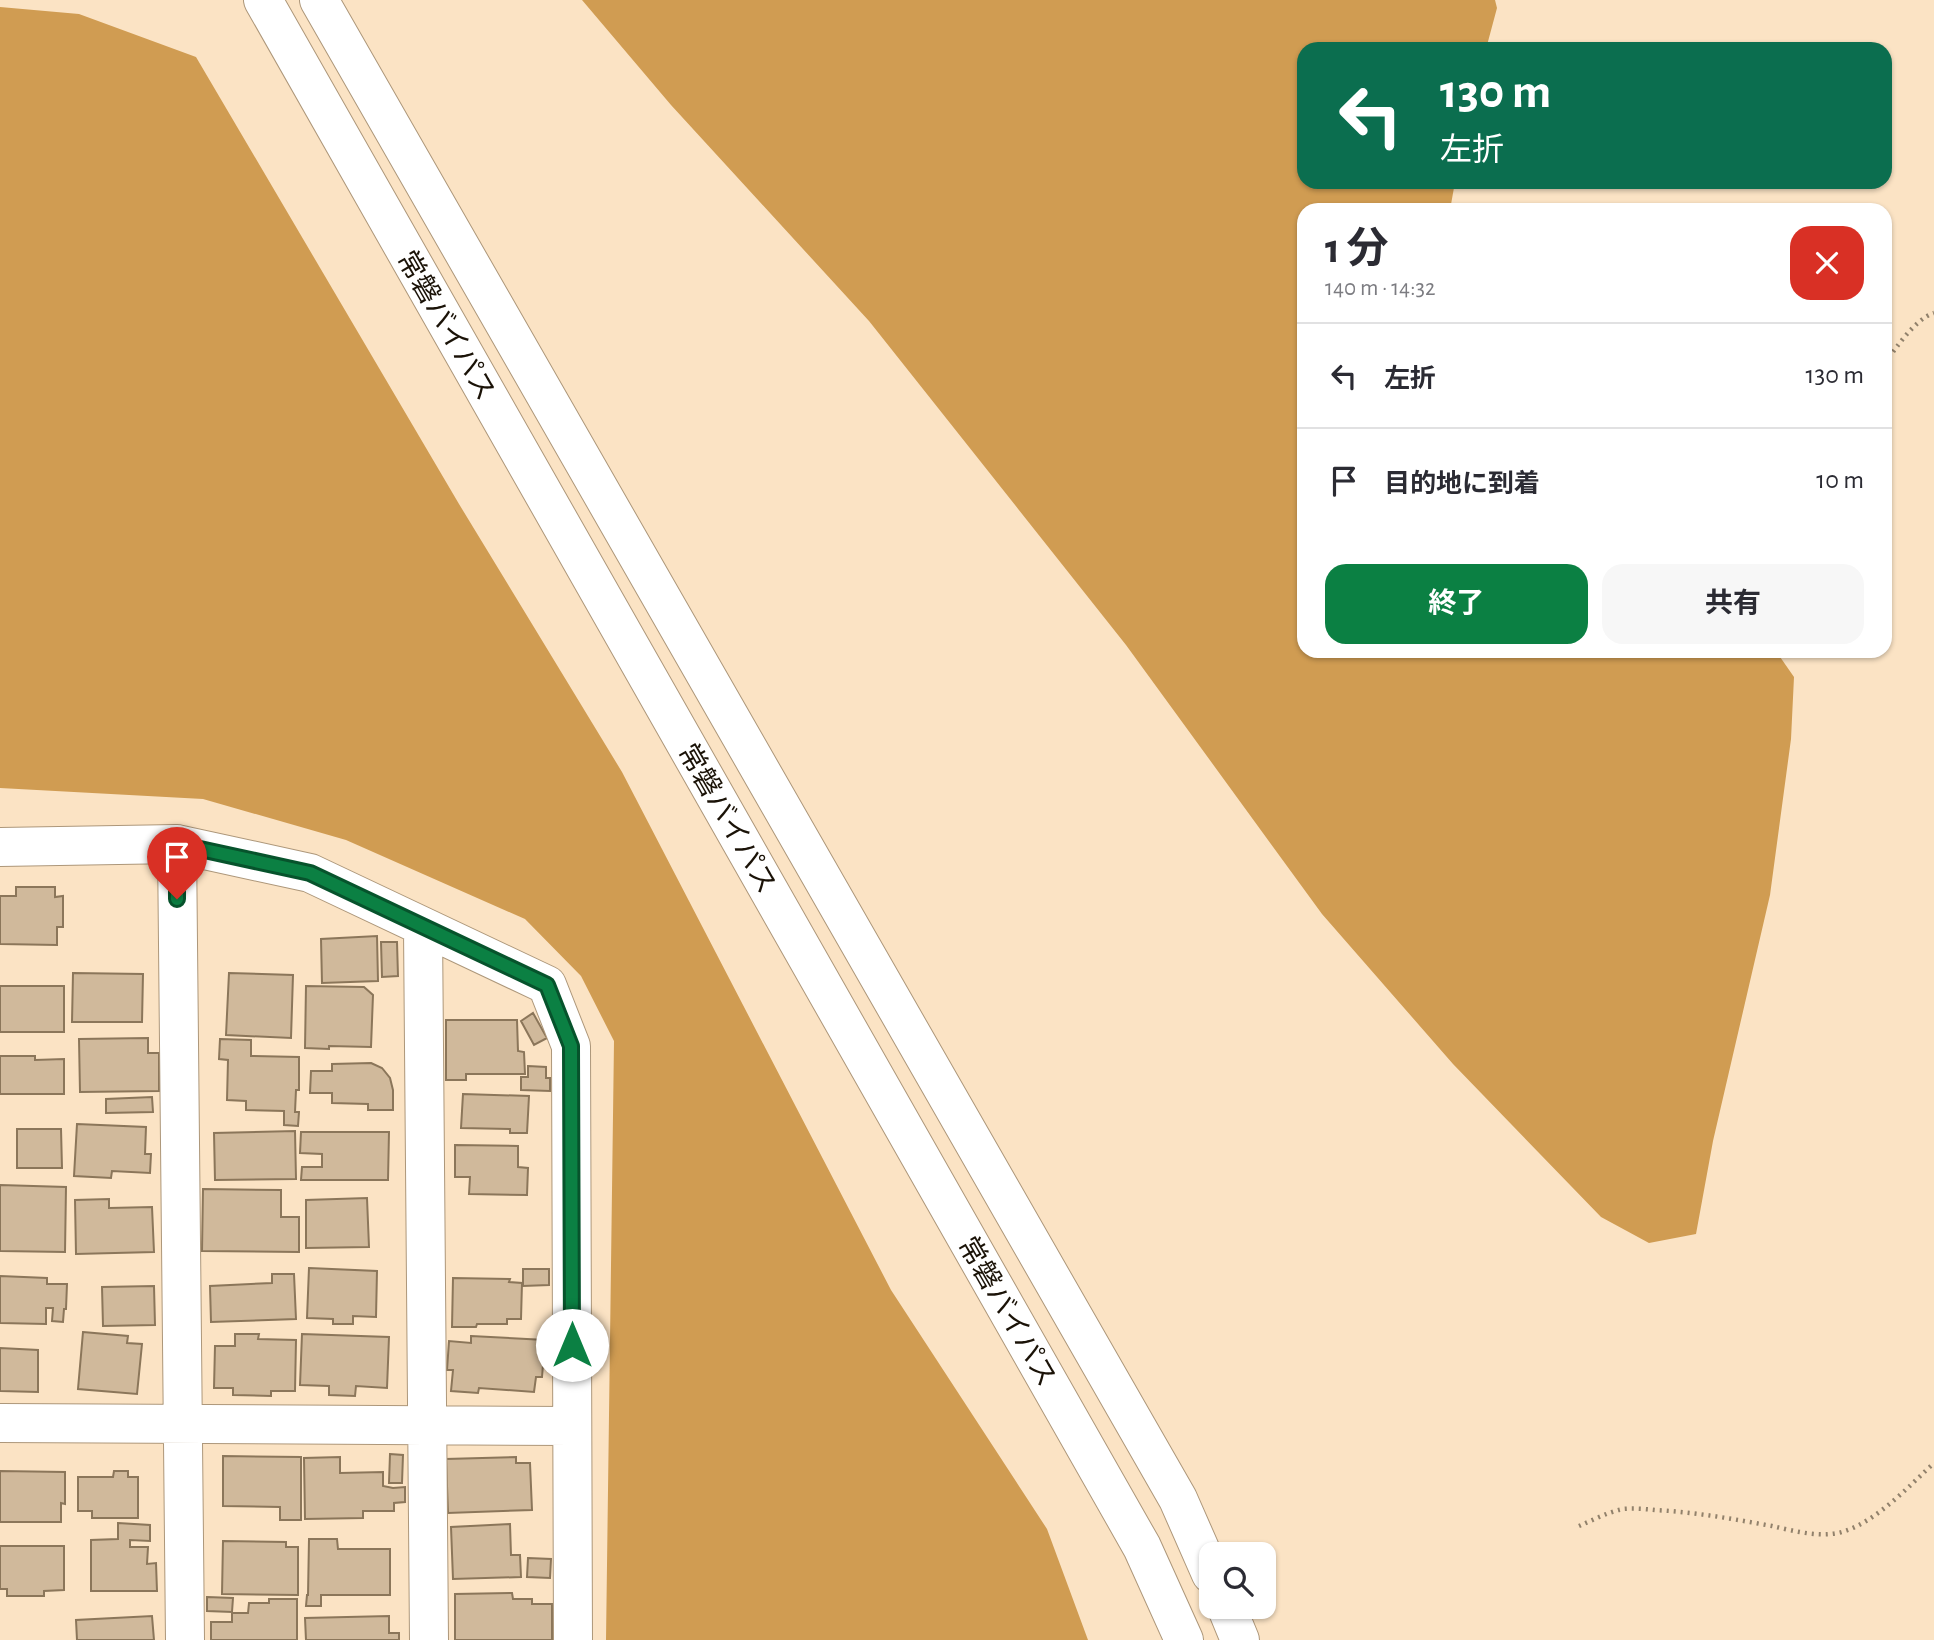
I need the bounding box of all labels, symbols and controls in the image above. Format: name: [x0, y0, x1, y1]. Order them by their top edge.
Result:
text: 130 m: [1440, 68, 1551, 117]
icon: left: [1325, 70, 1416, 161]
text: 左折: [1440, 134, 1504, 166]
button: close: [1790, 226, 1864, 300]
text: 1 分: [1325, 228, 1388, 270]
street label: 常磐バイパス: [391, 245, 501, 406]
text: 140 m · 14:32: [1325, 277, 1435, 300]
icon: left: [1325, 357, 1363, 395]
text: 130 m: [1806, 362, 1864, 388]
text: 左折: [1384, 366, 1436, 392]
icon: arrive: [1325, 462, 1363, 500]
text: 10 m: [1816, 467, 1864, 493]
text: 目的地に到着: [1384, 471, 1540, 497]
button: 終了: [1325, 564, 1588, 644]
button: 共有: [1602, 564, 1864, 644]
street label: 常磐バイパス: [672, 738, 782, 899]
pin: [147, 827, 207, 899]
icon: arrive: [158, 838, 196, 876]
street label: 常磐バイパス: [952, 1231, 1062, 1392]
position arrow: [535, 1308, 609, 1382]
map controls: [1199, 1542, 1276, 1619]
button: search: [1199, 1542, 1276, 1619]

